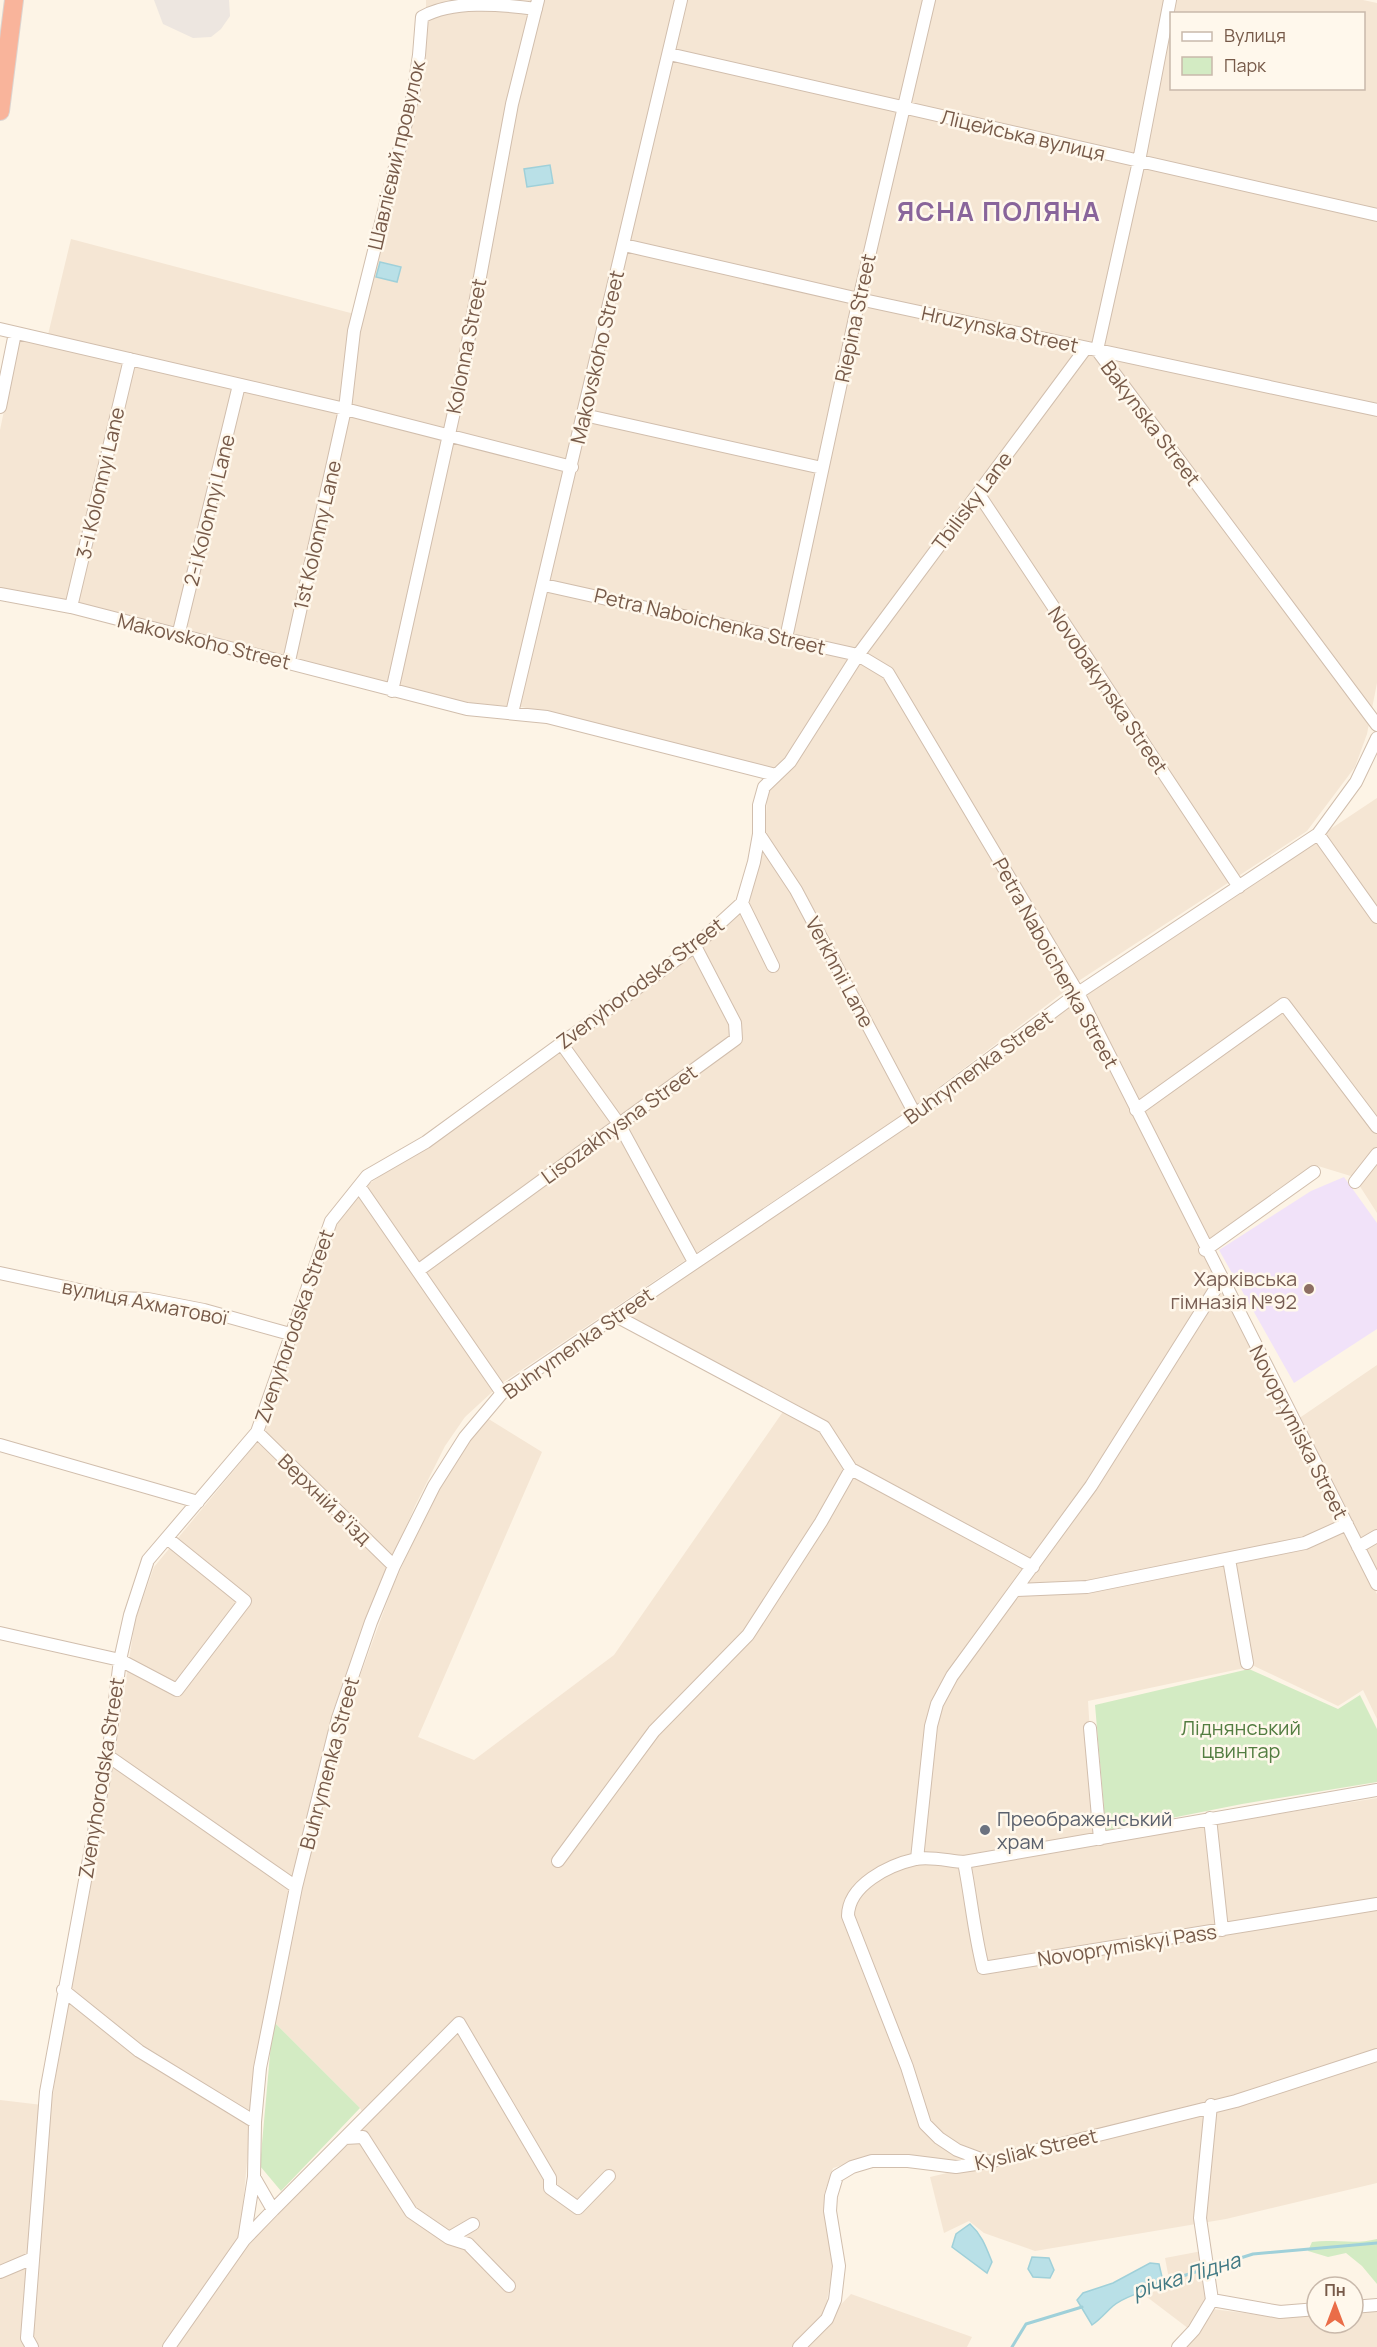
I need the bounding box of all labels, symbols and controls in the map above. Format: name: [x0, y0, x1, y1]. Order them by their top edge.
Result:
legend: [1170, 12, 1365, 90]
text: Вулиця: [1224, 23, 1286, 47]
text: Парк: [1224, 53, 1267, 77]
street label: Шавлієвий провулок: [361, 56, 431, 252]
street label: Ліцейська вулиця: [938, 103, 1108, 167]
district label: ЯСНА ПОЛЯНА: [897, 193, 1101, 229]
street label: Riepina Street: [828, 251, 882, 385]
street label: Makovskoho Street: [564, 268, 630, 446]
street label: Kolonna Street: [440, 276, 492, 416]
street label: Hruzynska Street: [919, 299, 1081, 359]
street label: Bakynska Street: [1095, 355, 1207, 491]
street label: 3-i Kolonnyi Lane: [69, 404, 131, 562]
street label: 2-i Kolonnyi Lane: [177, 431, 241, 589]
street label: Tbilisky Lane: [926, 446, 1018, 556]
street label: 1st Kolonny Lane: [287, 458, 347, 612]
street label: Petra Naboichenka Street: [592, 581, 828, 661]
street label: Novobakynska Street: [1042, 601, 1174, 779]
street label: Makovskoho Street: [115, 606, 293, 676]
street label: Petra Naboichenka Street: [987, 853, 1125, 1073]
street label: Zvenyhorodska Street: [551, 911, 729, 1055]
street label: Verkhnii Lane: [800, 912, 880, 1032]
street label: Buhrymenka Street: [898, 1004, 1058, 1130]
street label: Lisozakhysna Street: [536, 1058, 702, 1190]
street label: Zvenyhorodska Street: [248, 1226, 340, 1426]
place label: Харківська гімназія №92: [1170, 1265, 1297, 1315]
street label: вулиця Ахматової: [60, 1273, 231, 1332]
street label: Buhrymenka Street: [498, 1281, 658, 1405]
marker: Харківська гімназія №92: [1302, 1282, 1316, 1296]
street label: Novoprymiska Street: [1243, 1340, 1355, 1524]
street label: Верхній в'їзд: [272, 1448, 378, 1550]
street label: Buhrymenka Street: [293, 1674, 365, 1852]
street label: Zvenyhorodska Street: [72, 1676, 130, 1880]
park label: Ліднянський цвинтар: [1181, 1714, 1301, 1764]
place label: Преображенський храм: [997, 1805, 1172, 1855]
marker: Преображенський храм: [978, 1823, 992, 1837]
street label: Novoprymiskyi Pass: [1035, 1917, 1219, 1973]
street label: Kysliak Street: [972, 2122, 1100, 2176]
water label: річка Лідна: [1129, 2245, 1245, 2305]
north arrow: [1305, 2275, 1365, 2335]
text: Пн: [1324, 2279, 1346, 2301]

